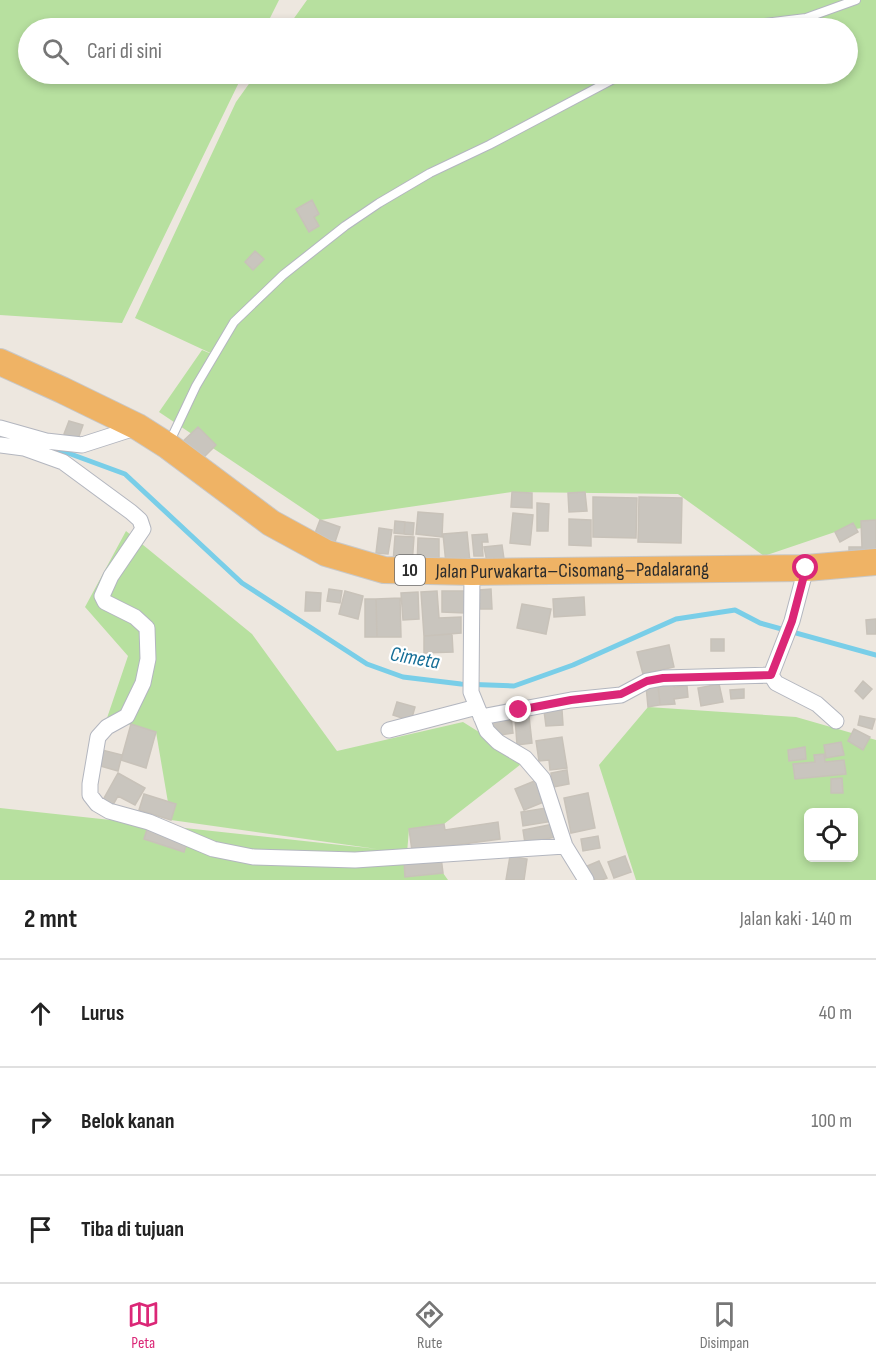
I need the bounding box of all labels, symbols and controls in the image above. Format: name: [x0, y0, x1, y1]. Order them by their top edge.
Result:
search box: [18, 18, 858, 84]
icon: search: [39, 35, 72, 68]
text: Cari di sini: [87, 38, 162, 65]
route start: [792, 554, 818, 580]
road number: 10: [395, 555, 425, 585]
street label: Jalan Purwakarta–Cisomang–Padalarang: [434, 557, 709, 584]
water label: Cimeta: [388, 641, 442, 675]
route end: [505, 696, 531, 722]
map controls: [804, 808, 858, 862]
button: locate: [804, 808, 858, 862]
text: 2 mnt: [24, 904, 77, 935]
text: Jalan kaki · 140 m: [740, 907, 852, 931]
icon: ahead: [24, 997, 57, 1030]
text: Lurus: [81, 1000, 124, 1027]
text: 40 m: [819, 1001, 852, 1025]
icon: right: [24, 1105, 57, 1138]
text: Belok kanan: [81, 1108, 174, 1135]
text: 100 m: [811, 1109, 852, 1133]
icon: arrive: [24, 1213, 57, 1246]
text: Tiba di tujuan: [81, 1216, 184, 1243]
tab: Peta: [127, 1298, 160, 1353]
tab: Rute: [413, 1298, 446, 1353]
tab: Disimpan: [700, 1298, 749, 1353]

